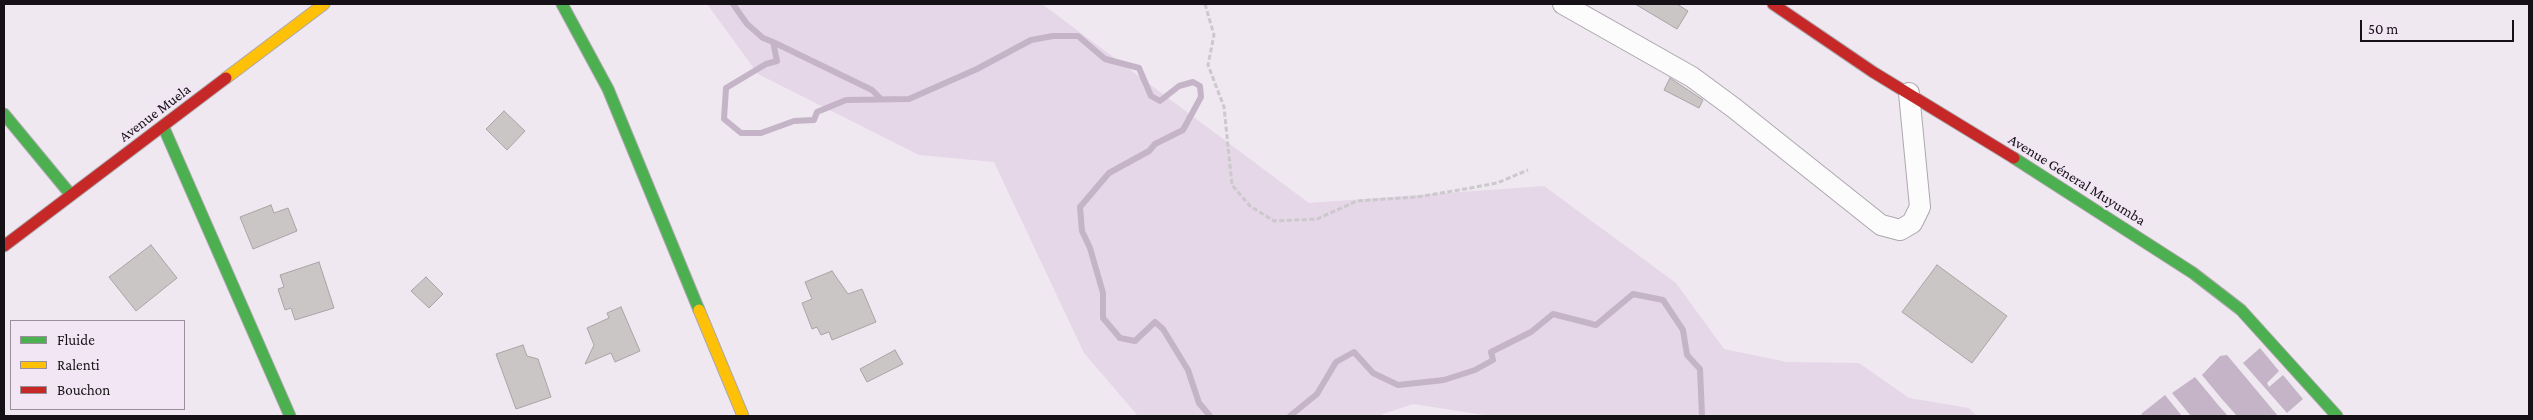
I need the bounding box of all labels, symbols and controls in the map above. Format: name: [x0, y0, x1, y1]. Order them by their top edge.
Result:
scale bar: [2363, 10, 2517, 42]
text: 50 m: [2368, 21, 2398, 37]
street label: Avenue Muela: [116, 80, 194, 146]
street label: Avenue Géneral Muyumba: [2005, 130, 2149, 230]
legend: [10, 320, 185, 410]
text: Fluide: [57, 332, 95, 348]
text: Ralenti: [57, 357, 100, 373]
text: Bouchon: [57, 382, 110, 398]

